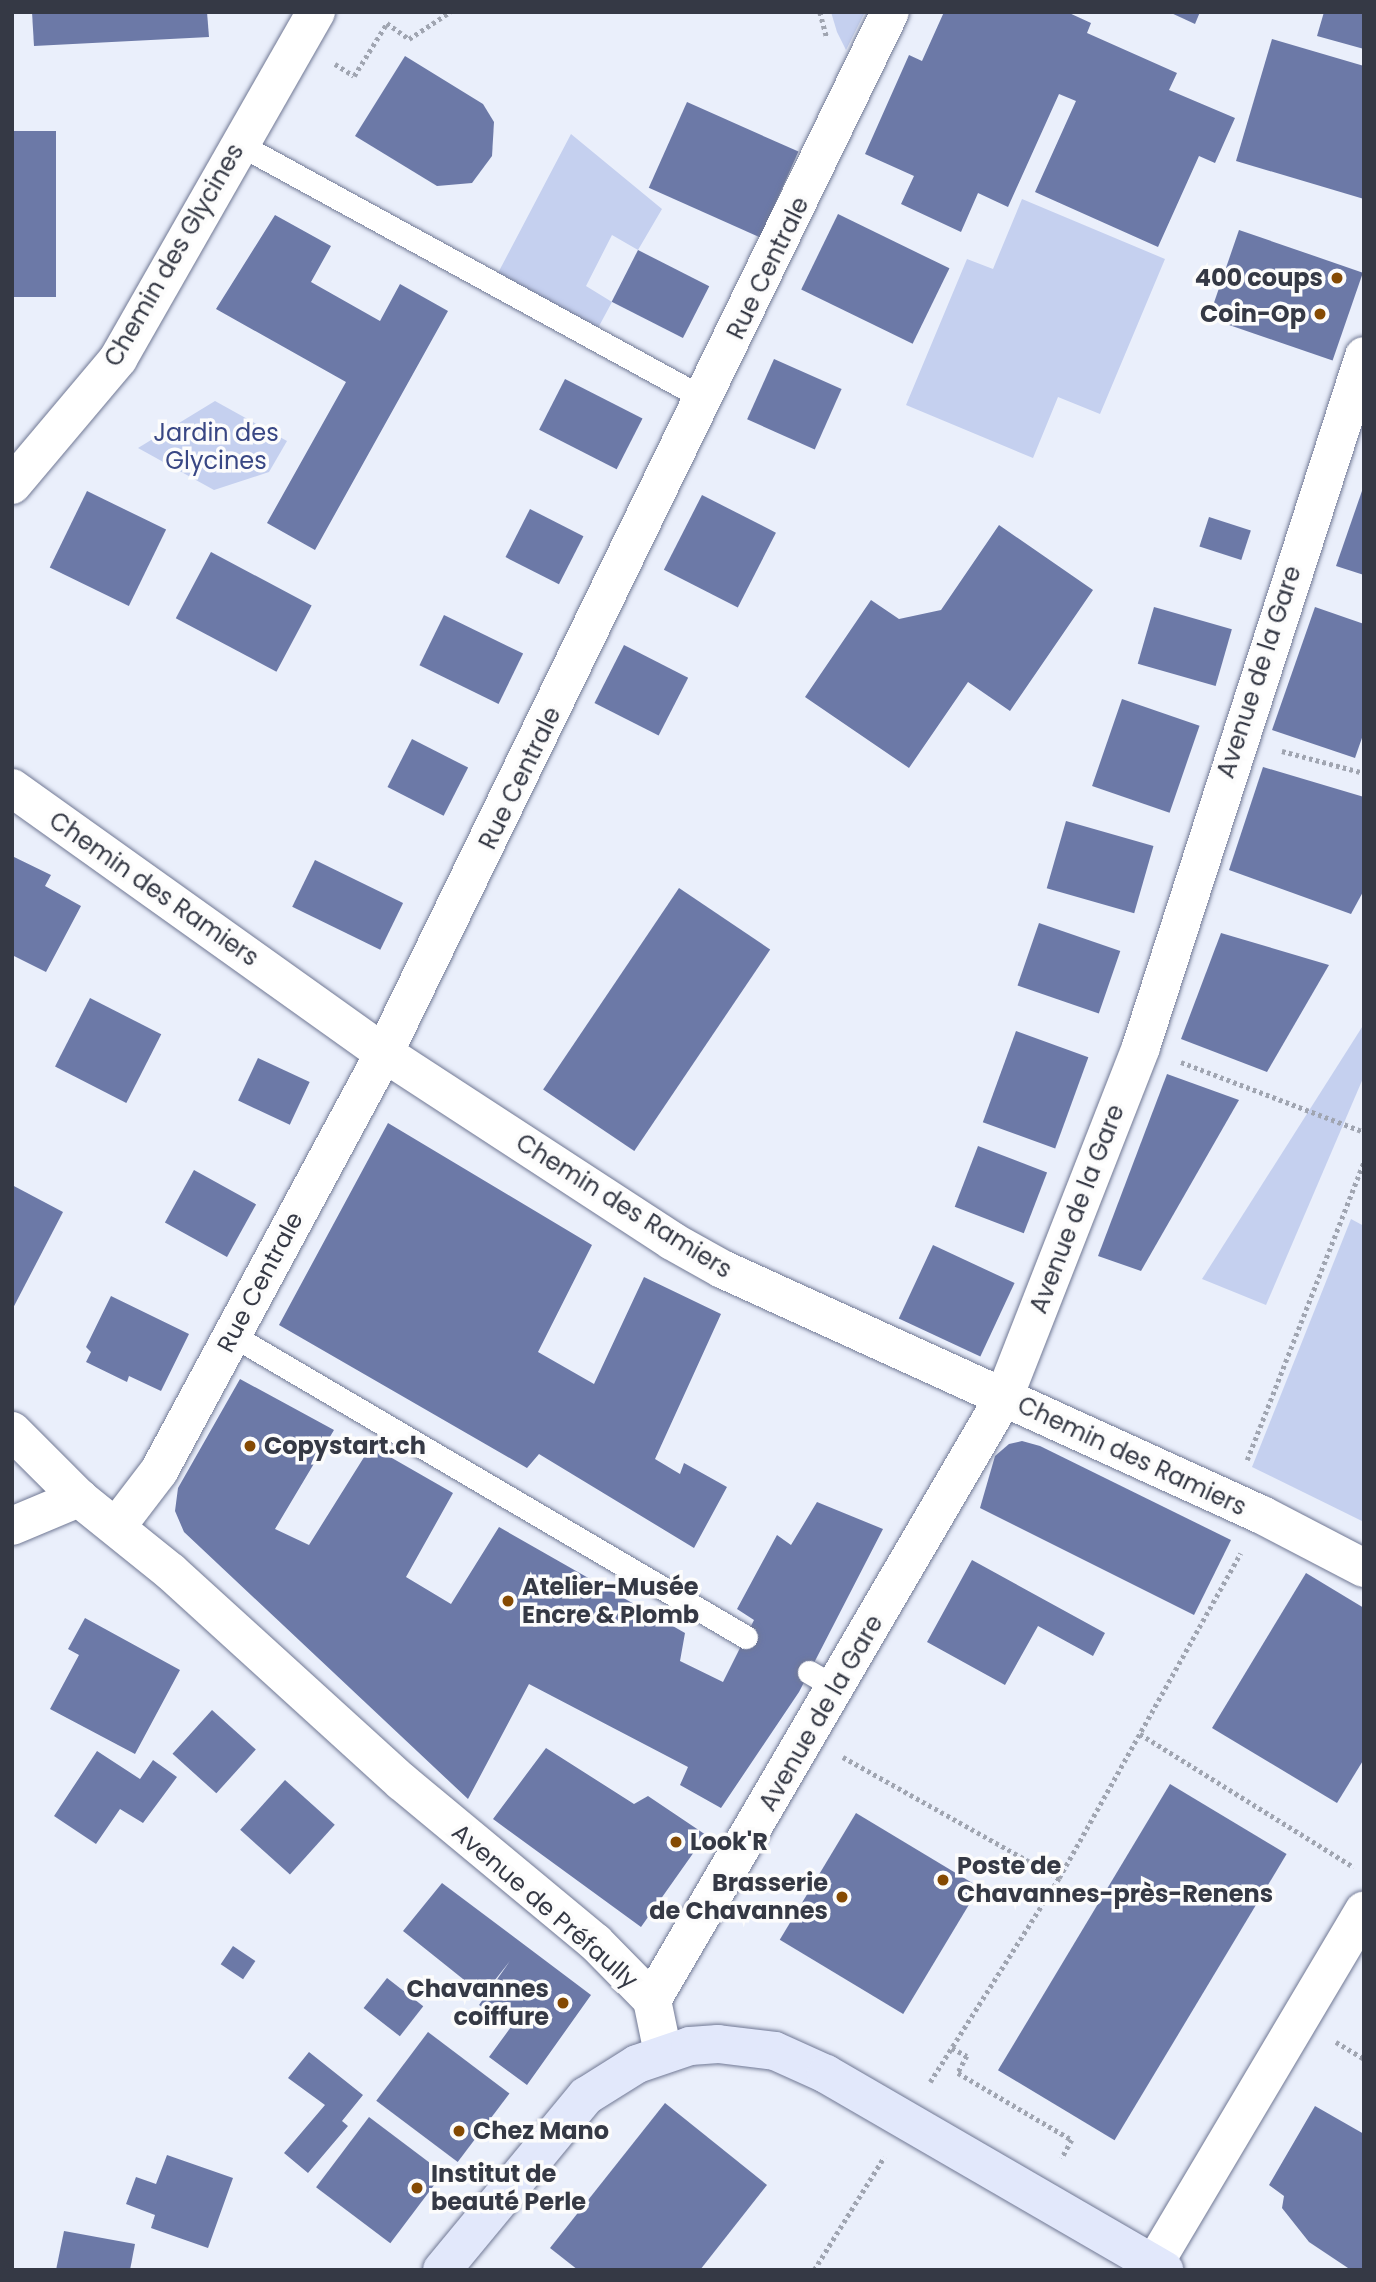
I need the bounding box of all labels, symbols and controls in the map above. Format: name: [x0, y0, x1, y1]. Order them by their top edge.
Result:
street label: Chemin des Glycines: [98, 138, 250, 372]
street label: Rue Centrale: [721, 192, 815, 344]
place label: 400 coups: [1195, 264, 1323, 292]
marker: 400 coups: [1329, 270, 1345, 286]
place label: Coin-Op: [1200, 300, 1306, 328]
marker: Coin-Op: [1312, 306, 1328, 322]
park label: Jardin des Glycines: [153, 419, 279, 475]
street label: Avenue de la Gare: [1211, 562, 1307, 782]
street label: Rue Centrale: [473, 702, 567, 854]
street label: Chemin des Ramiers: [44, 806, 264, 972]
street label: Avenue de la Gare: [1024, 1101, 1130, 1317]
street label: Chemin des Ramiers: [511, 1128, 737, 1284]
street label: Rue Centrale: [211, 1207, 309, 1357]
street label: Chemin des Ramiers: [1013, 1390, 1251, 1522]
place label: Copystart.ch: [264, 1432, 426, 1460]
marker: Copystart.ch: [242, 1438, 258, 1454]
place label: Atelier-Musée Encre & Plomb: [522, 1573, 699, 1629]
marker: Atelier-Musée Encre & Plomb: [500, 1593, 516, 1609]
street label: Avenue de la Gare: [753, 1610, 889, 1816]
street label: Avenue de Préfaully: [446, 1818, 644, 1994]
place label: Look'R: [690, 1828, 768, 1856]
marker: Look'R: [668, 1834, 684, 1850]
place label: Poste de Chavannes-près-Renens: [957, 1852, 1273, 1908]
place label: Brasserie de Chavannes: [649, 1869, 828, 1925]
marker: Poste de Chavannes-près-Renens: [935, 1872, 951, 1888]
marker: Brasserie de Chavannes: [834, 1889, 850, 1905]
place label: Chavannes coiffure: [406, 1975, 549, 2031]
marker: Chavannes coiffure: [555, 1995, 571, 2011]
place label: Chez Mano: [473, 2117, 609, 2145]
marker: Chez Mano: [451, 2123, 467, 2139]
place label: Institut de beauté Perle: [431, 2160, 586, 2216]
marker: Institut de beauté Perle: [409, 2180, 425, 2196]

